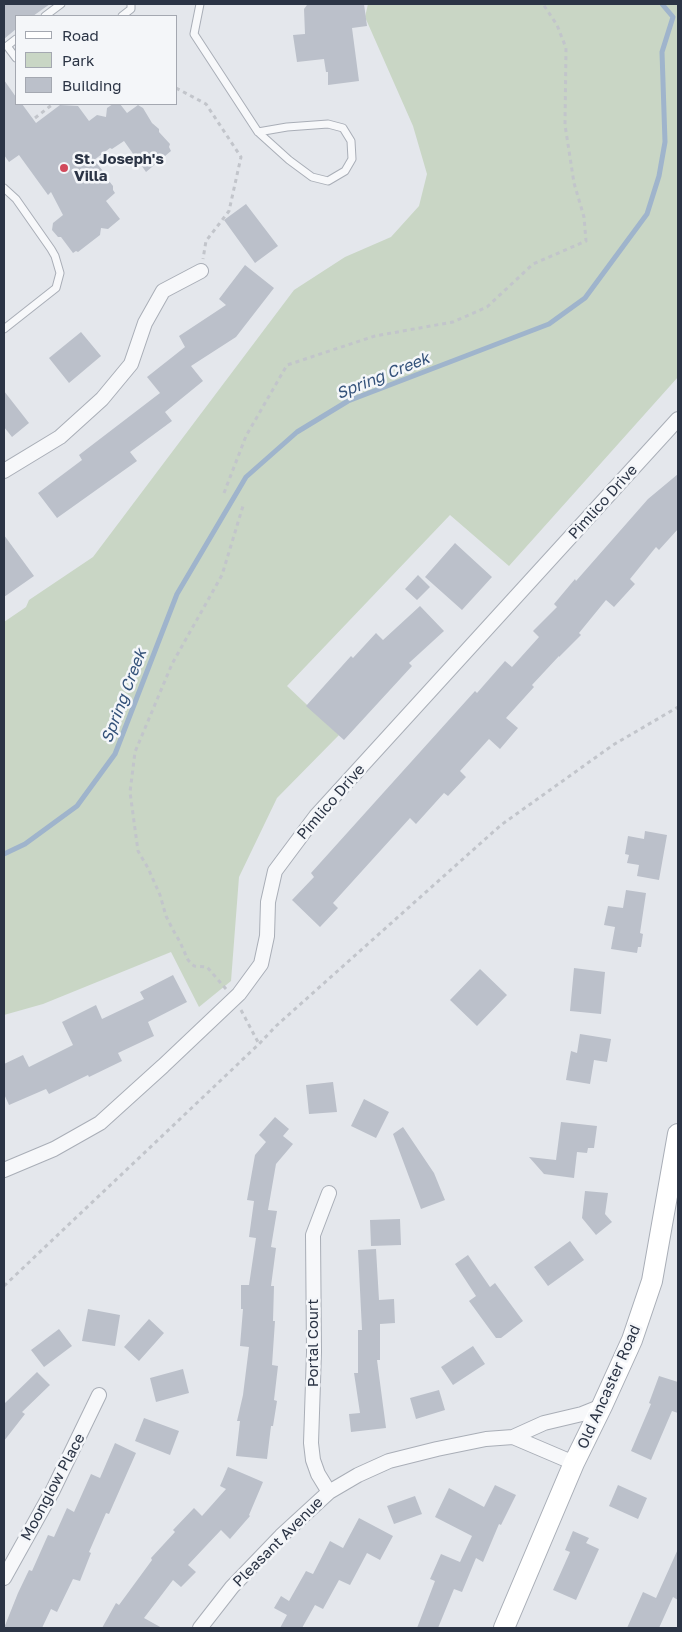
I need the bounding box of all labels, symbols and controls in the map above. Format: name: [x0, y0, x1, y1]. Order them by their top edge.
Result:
legend: [15, 15, 178, 105]
text: Road: [62, 26, 99, 44]
text: Park: [62, 51, 94, 69]
text: Building: [62, 76, 122, 94]
place label: St. Joseph's Villa: [74, 150, 164, 185]
marker: St. Joseph's Villa: [58, 162, 70, 174]
water label: Spring Creek: [334, 349, 432, 403]
street label: Pimlico Drive: [565, 461, 641, 543]
water label: Spring Creek: [97, 646, 151, 746]
street label: Pimlico Drive: [293, 761, 369, 843]
street label: Portal Court: [304, 1299, 322, 1387]
street label: Old Ancaster Road: [574, 1322, 644, 1452]
street label: Moonglow Place: [17, 1430, 89, 1544]
street label: Pleasant Avenue: [229, 1493, 327, 1591]

